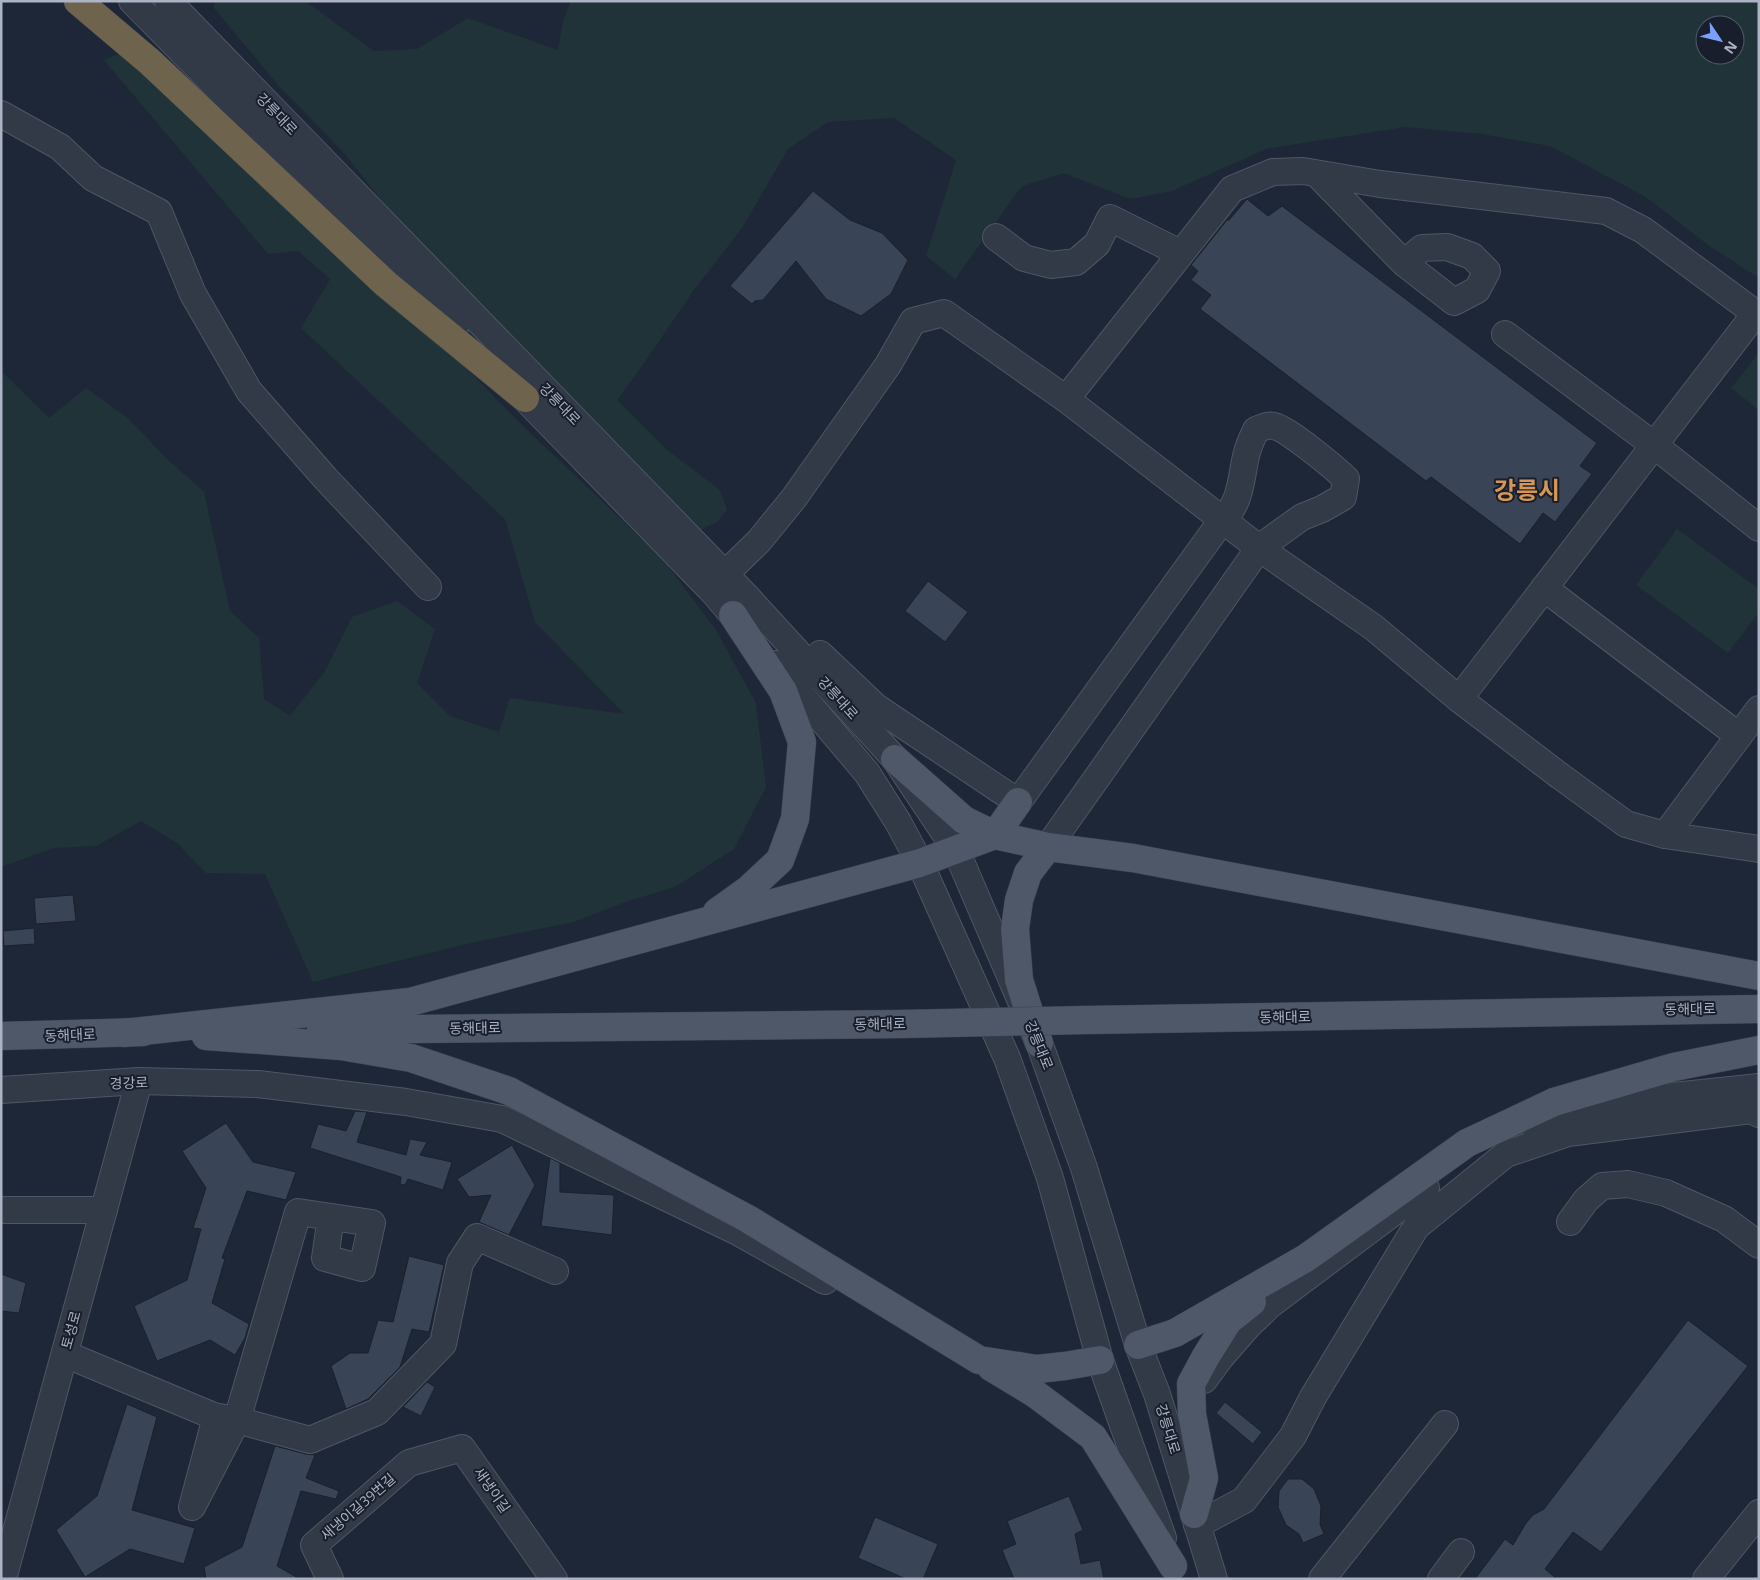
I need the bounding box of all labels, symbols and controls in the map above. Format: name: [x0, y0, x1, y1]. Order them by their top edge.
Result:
north arrow: [1695, 15, 1745, 65]
text: N: [1720, 38, 1742, 58]
street label: 강릉대로: [253, 89, 302, 139]
street label: 강릉대로: [536, 379, 585, 429]
district label: 강릉시: [1494, 473, 1560, 506]
street label: 강릉대로: [814, 672, 863, 723]
street label: 동해대로: [1664, 999, 1716, 1018]
street label: 동해대로: [1259, 1007, 1311, 1026]
street label: 동해대로: [854, 1014, 906, 1033]
street label: 강릉대로: [1021, 1017, 1058, 1072]
street label: 동해대로: [449, 1018, 501, 1037]
street label: 동해대로: [44, 1024, 96, 1045]
street label: 경강로: [109, 1072, 149, 1093]
street label: 토성로: [56, 1309, 85, 1351]
street label: 강릉대로: [1152, 1401, 1185, 1456]
street label: 새냉이길: [470, 1463, 515, 1516]
street label: 새냉이길39번길: [316, 1469, 399, 1544]

